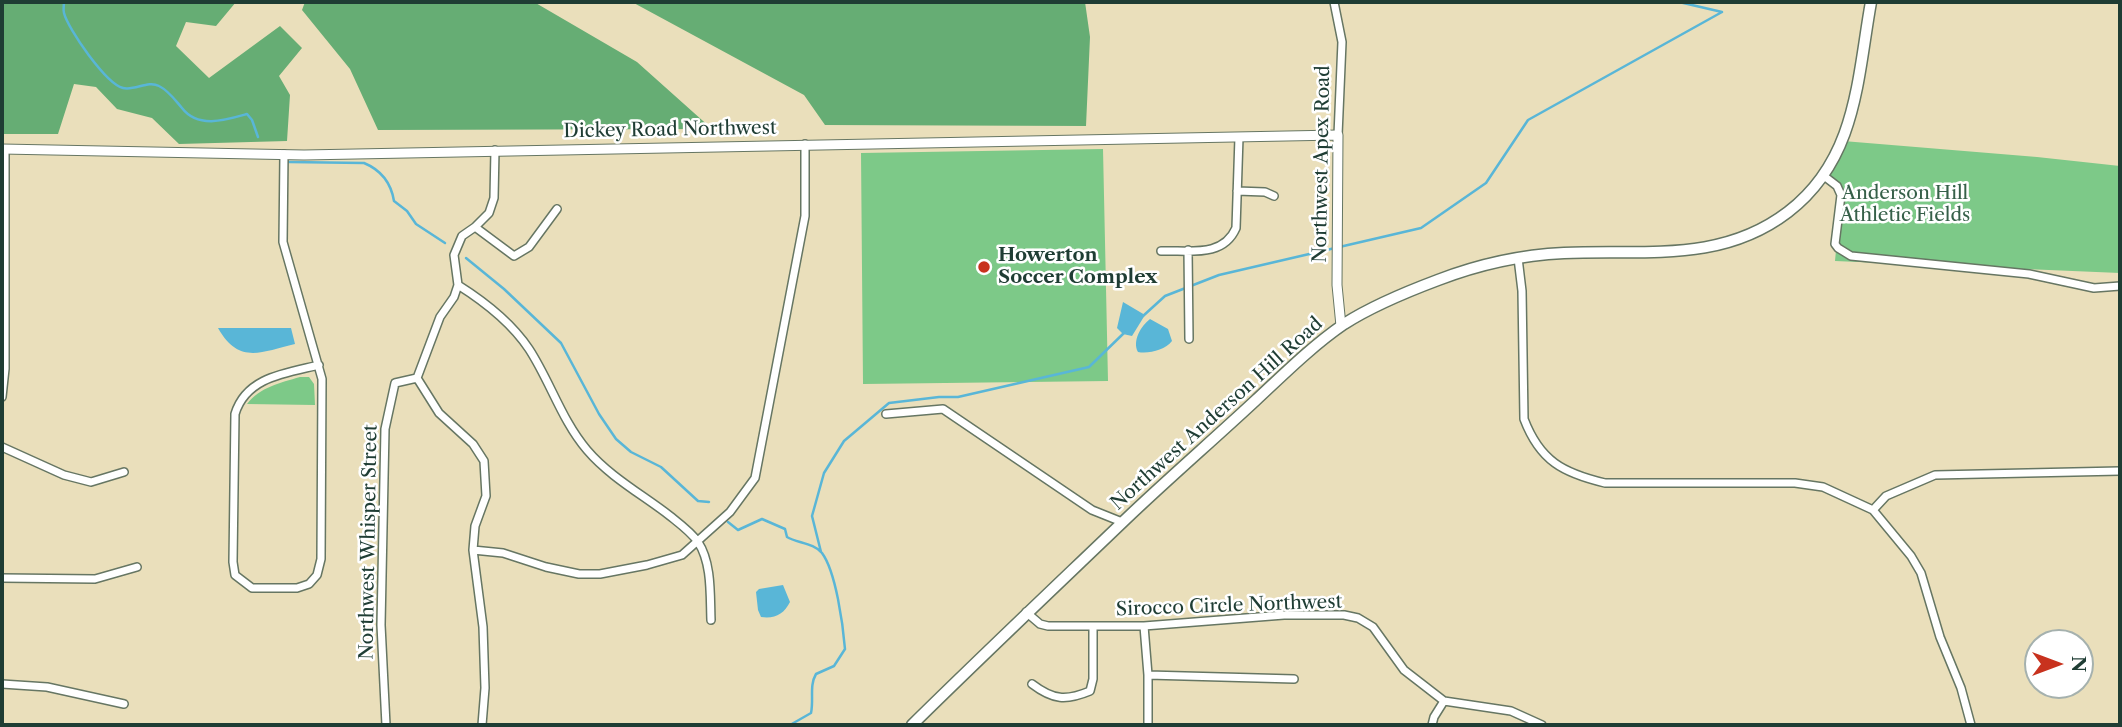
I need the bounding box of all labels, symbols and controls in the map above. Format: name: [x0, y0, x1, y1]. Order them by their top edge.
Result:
street label: Northwest Apex Road: [1309, 65, 1335, 263]
street label: Dickey Road Northwest: [563, 117, 777, 143]
park label: Anderson Hill Athletic Fields: [1840, 183, 1970, 227]
place label: Howerton Soccer Complex: [998, 245, 1157, 289]
marker: Howerton Soccer Complex: [976, 259, 992, 275]
street label: Northwest Anderson Hill Road: [1106, 313, 1328, 515]
street label: Northwest Whisper Street: [356, 424, 382, 660]
street label: Sirocco Circle Northwest: [1115, 591, 1343, 621]
north arrow: [2024, 629, 2094, 699]
text: N: [2067, 656, 2090, 672]

